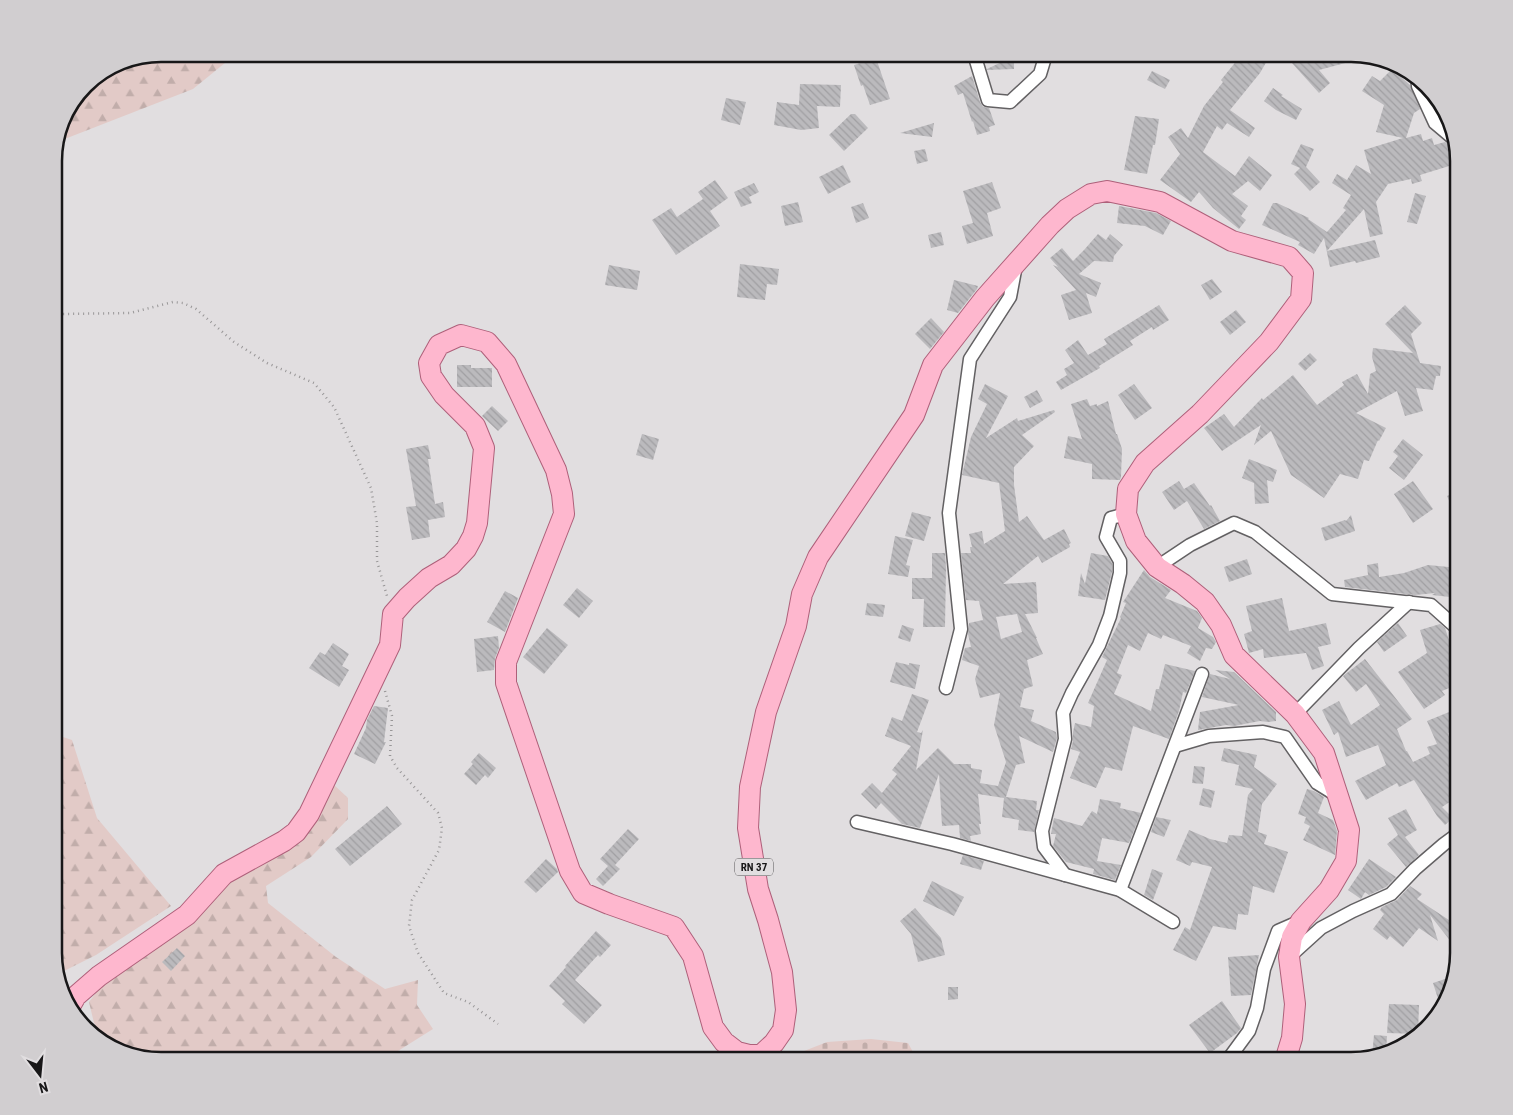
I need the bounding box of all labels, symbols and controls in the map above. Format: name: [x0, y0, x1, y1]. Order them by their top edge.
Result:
road number: RN 37: [735, 859, 773, 876]
north arrow: [15, 1050, 65, 1100]
text: N: [37, 1079, 50, 1096]

